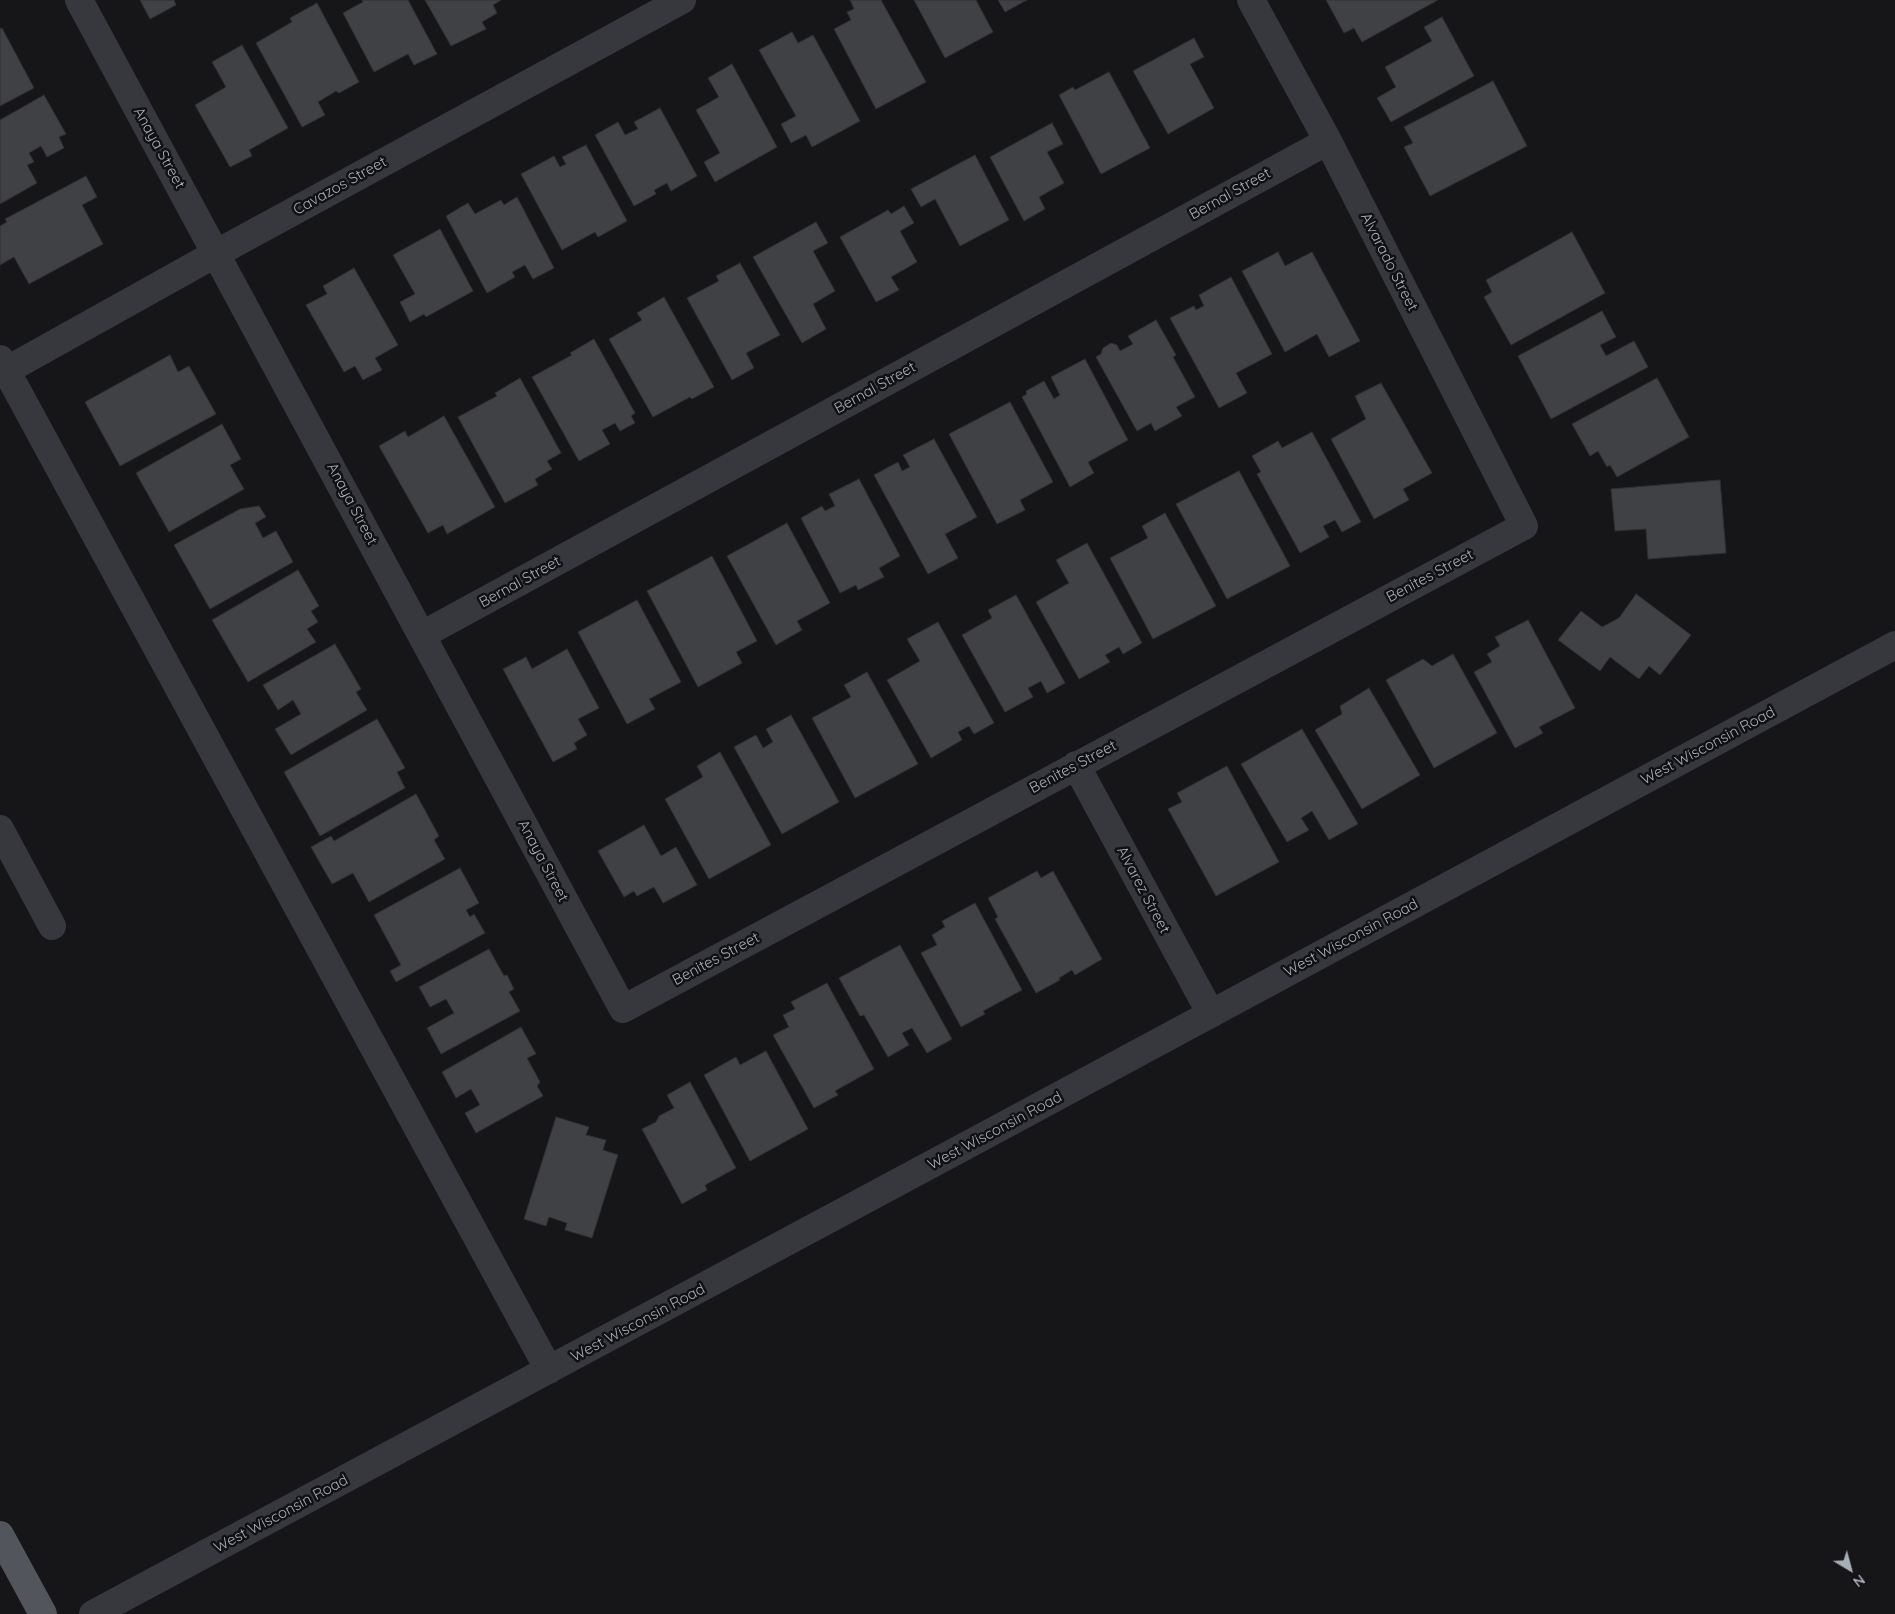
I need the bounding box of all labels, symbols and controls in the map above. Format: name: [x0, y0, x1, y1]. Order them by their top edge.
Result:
street label: Anaya Street: [129, 104, 189, 192]
street label: Cavazos Street: [290, 153, 390, 219]
street label: Bernal Street: [1186, 164, 1274, 224]
street label: Alvarado Street: [1357, 210, 1421, 314]
street label: Bernal Street: [831, 358, 919, 418]
street label: Anaya Street: [323, 460, 381, 548]
street label: Benites Street: [1384, 546, 1476, 606]
street label: Bernal Street: [476, 552, 564, 612]
street label: West Wisconsin Road: [1638, 703, 1778, 789]
street label: Benites Street: [1027, 737, 1119, 797]
street label: Anaya Street: [514, 817, 572, 905]
street label: Alvarez Street: [1113, 843, 1173, 937]
street label: West Wisconsin Road: [1281, 895, 1421, 981]
street label: Benites Street: [670, 929, 762, 989]
street label: West Wisconsin Road: [925, 1088, 1065, 1174]
street label: West Wisconsin Road: [568, 1280, 708, 1366]
street label: West Wisconsin Road: [211, 1471, 351, 1557]
north arrow: [1825, 1544, 1875, 1594]
text: N: [1850, 1571, 1869, 1591]

